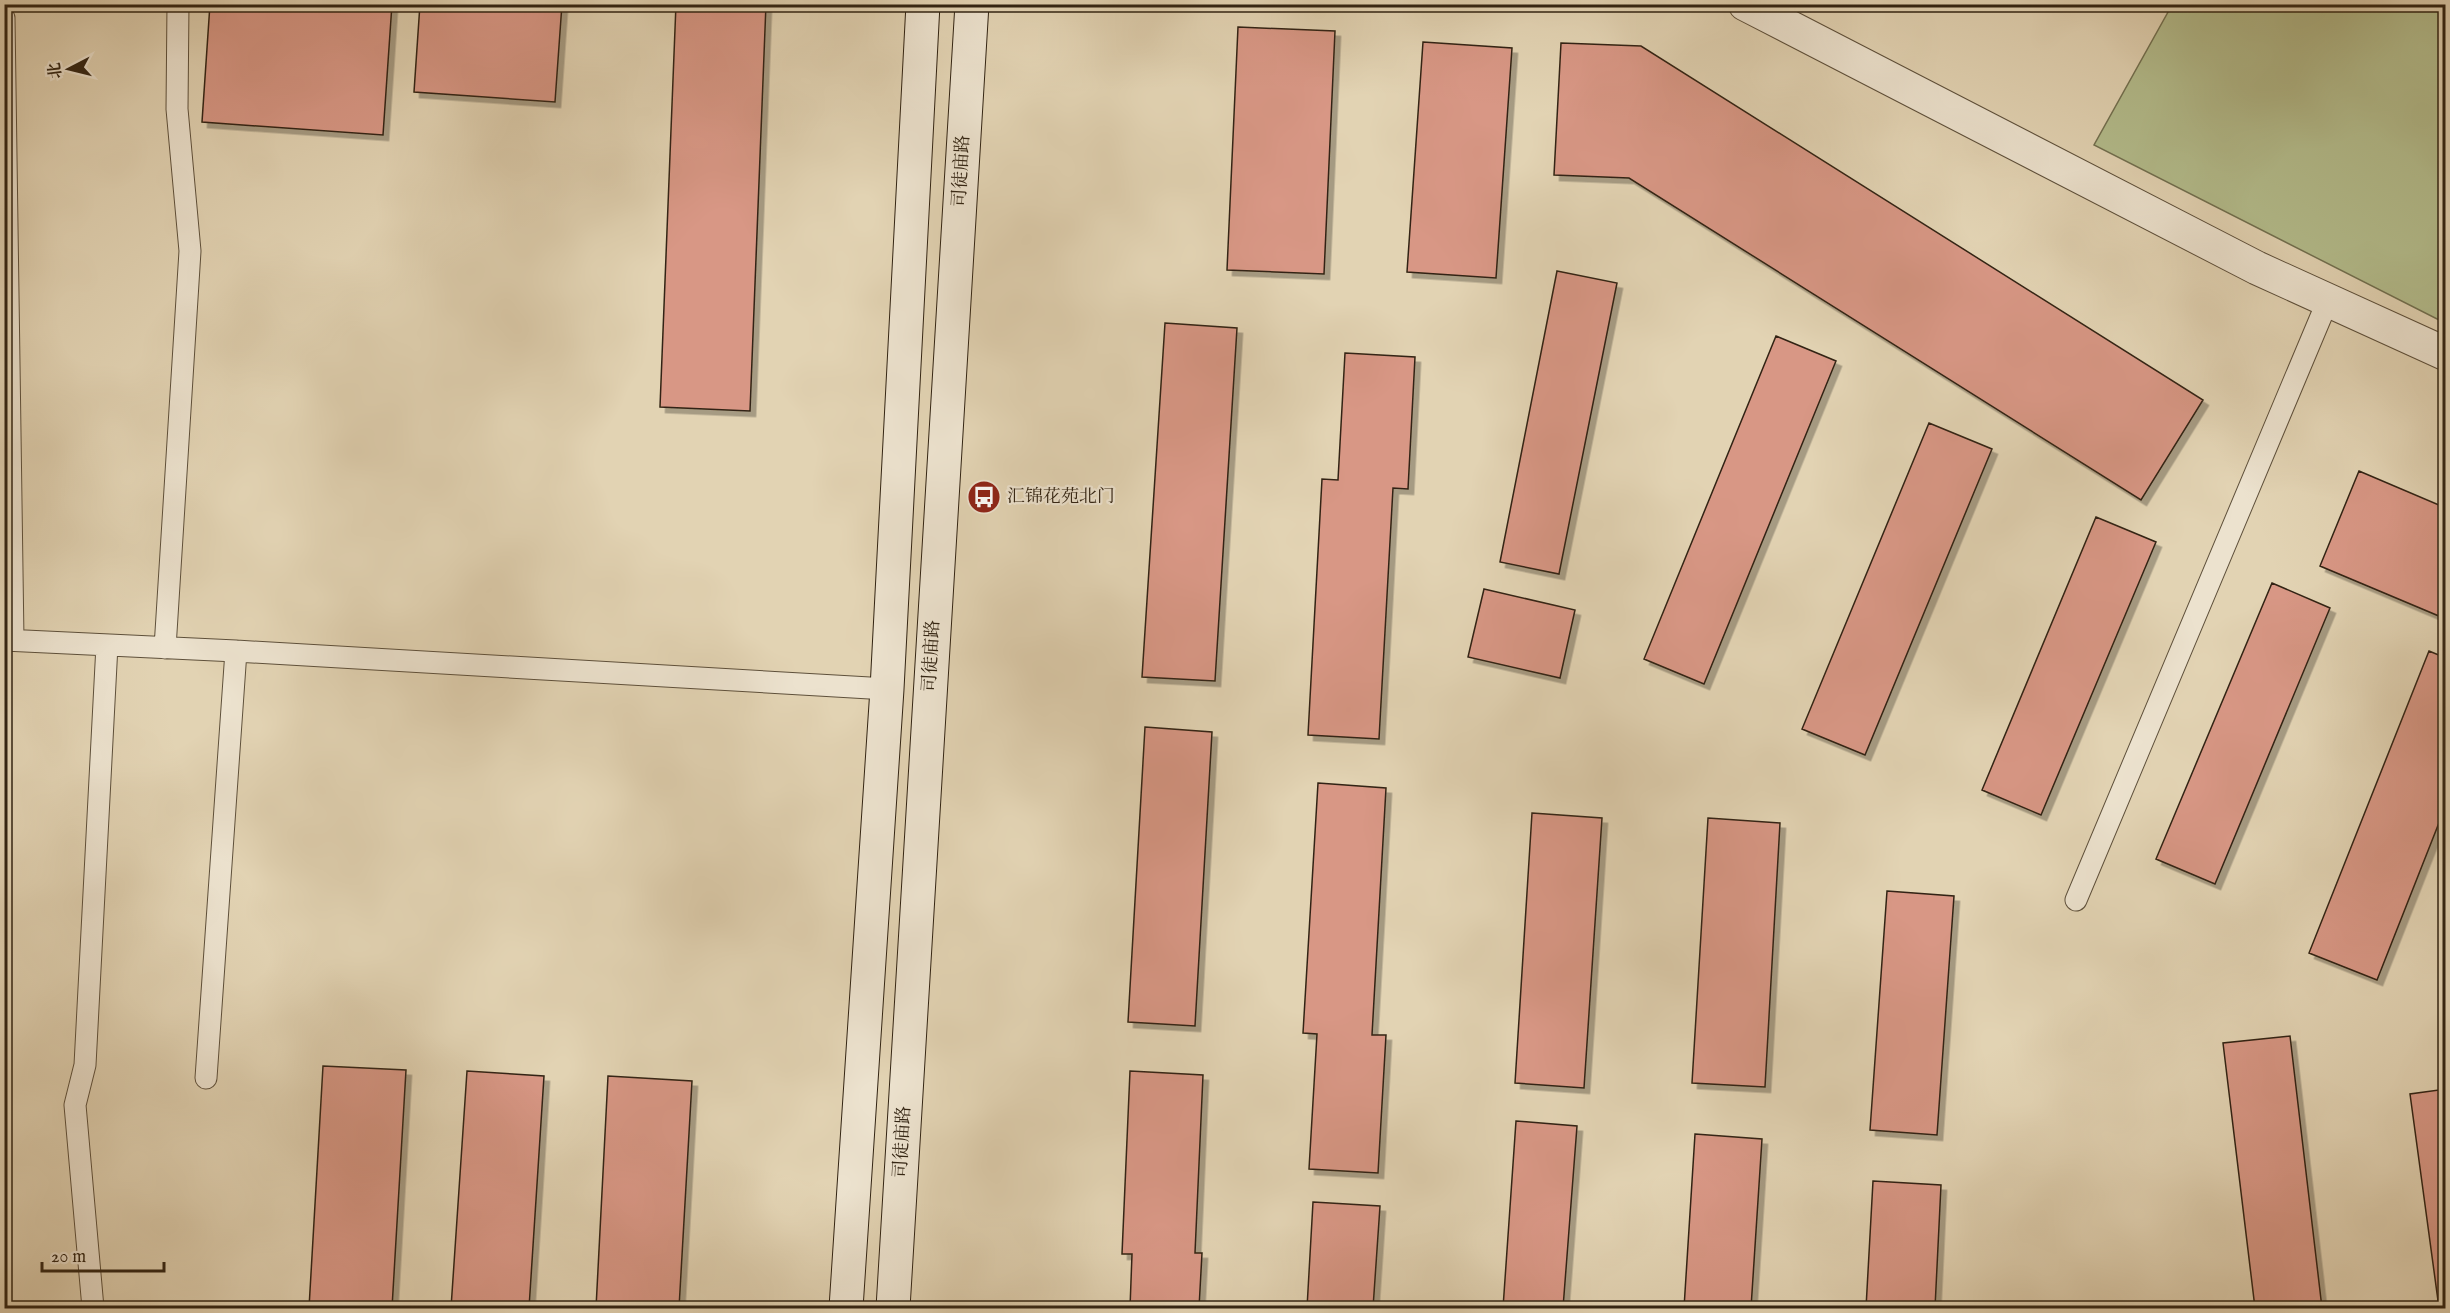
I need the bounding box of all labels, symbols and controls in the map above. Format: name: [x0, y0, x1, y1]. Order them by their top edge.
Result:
north arrow: [39, 39, 99, 99]
text: 北: [45, 61, 67, 80]
street label: 司徒庙路: [949, 134, 975, 208]
bus stop icon: 汇锦花苑北门: [966, 479, 1002, 515]
place label: 汇锦花苑北门: [1007, 486, 1115, 509]
street label: 司徒庙路: [919, 619, 945, 693]
street label: 司徒庙路: [890, 1105, 916, 1179]
scale bar: [42, 1235, 164, 1273]
text: 20 m: [51, 1246, 86, 1269]

